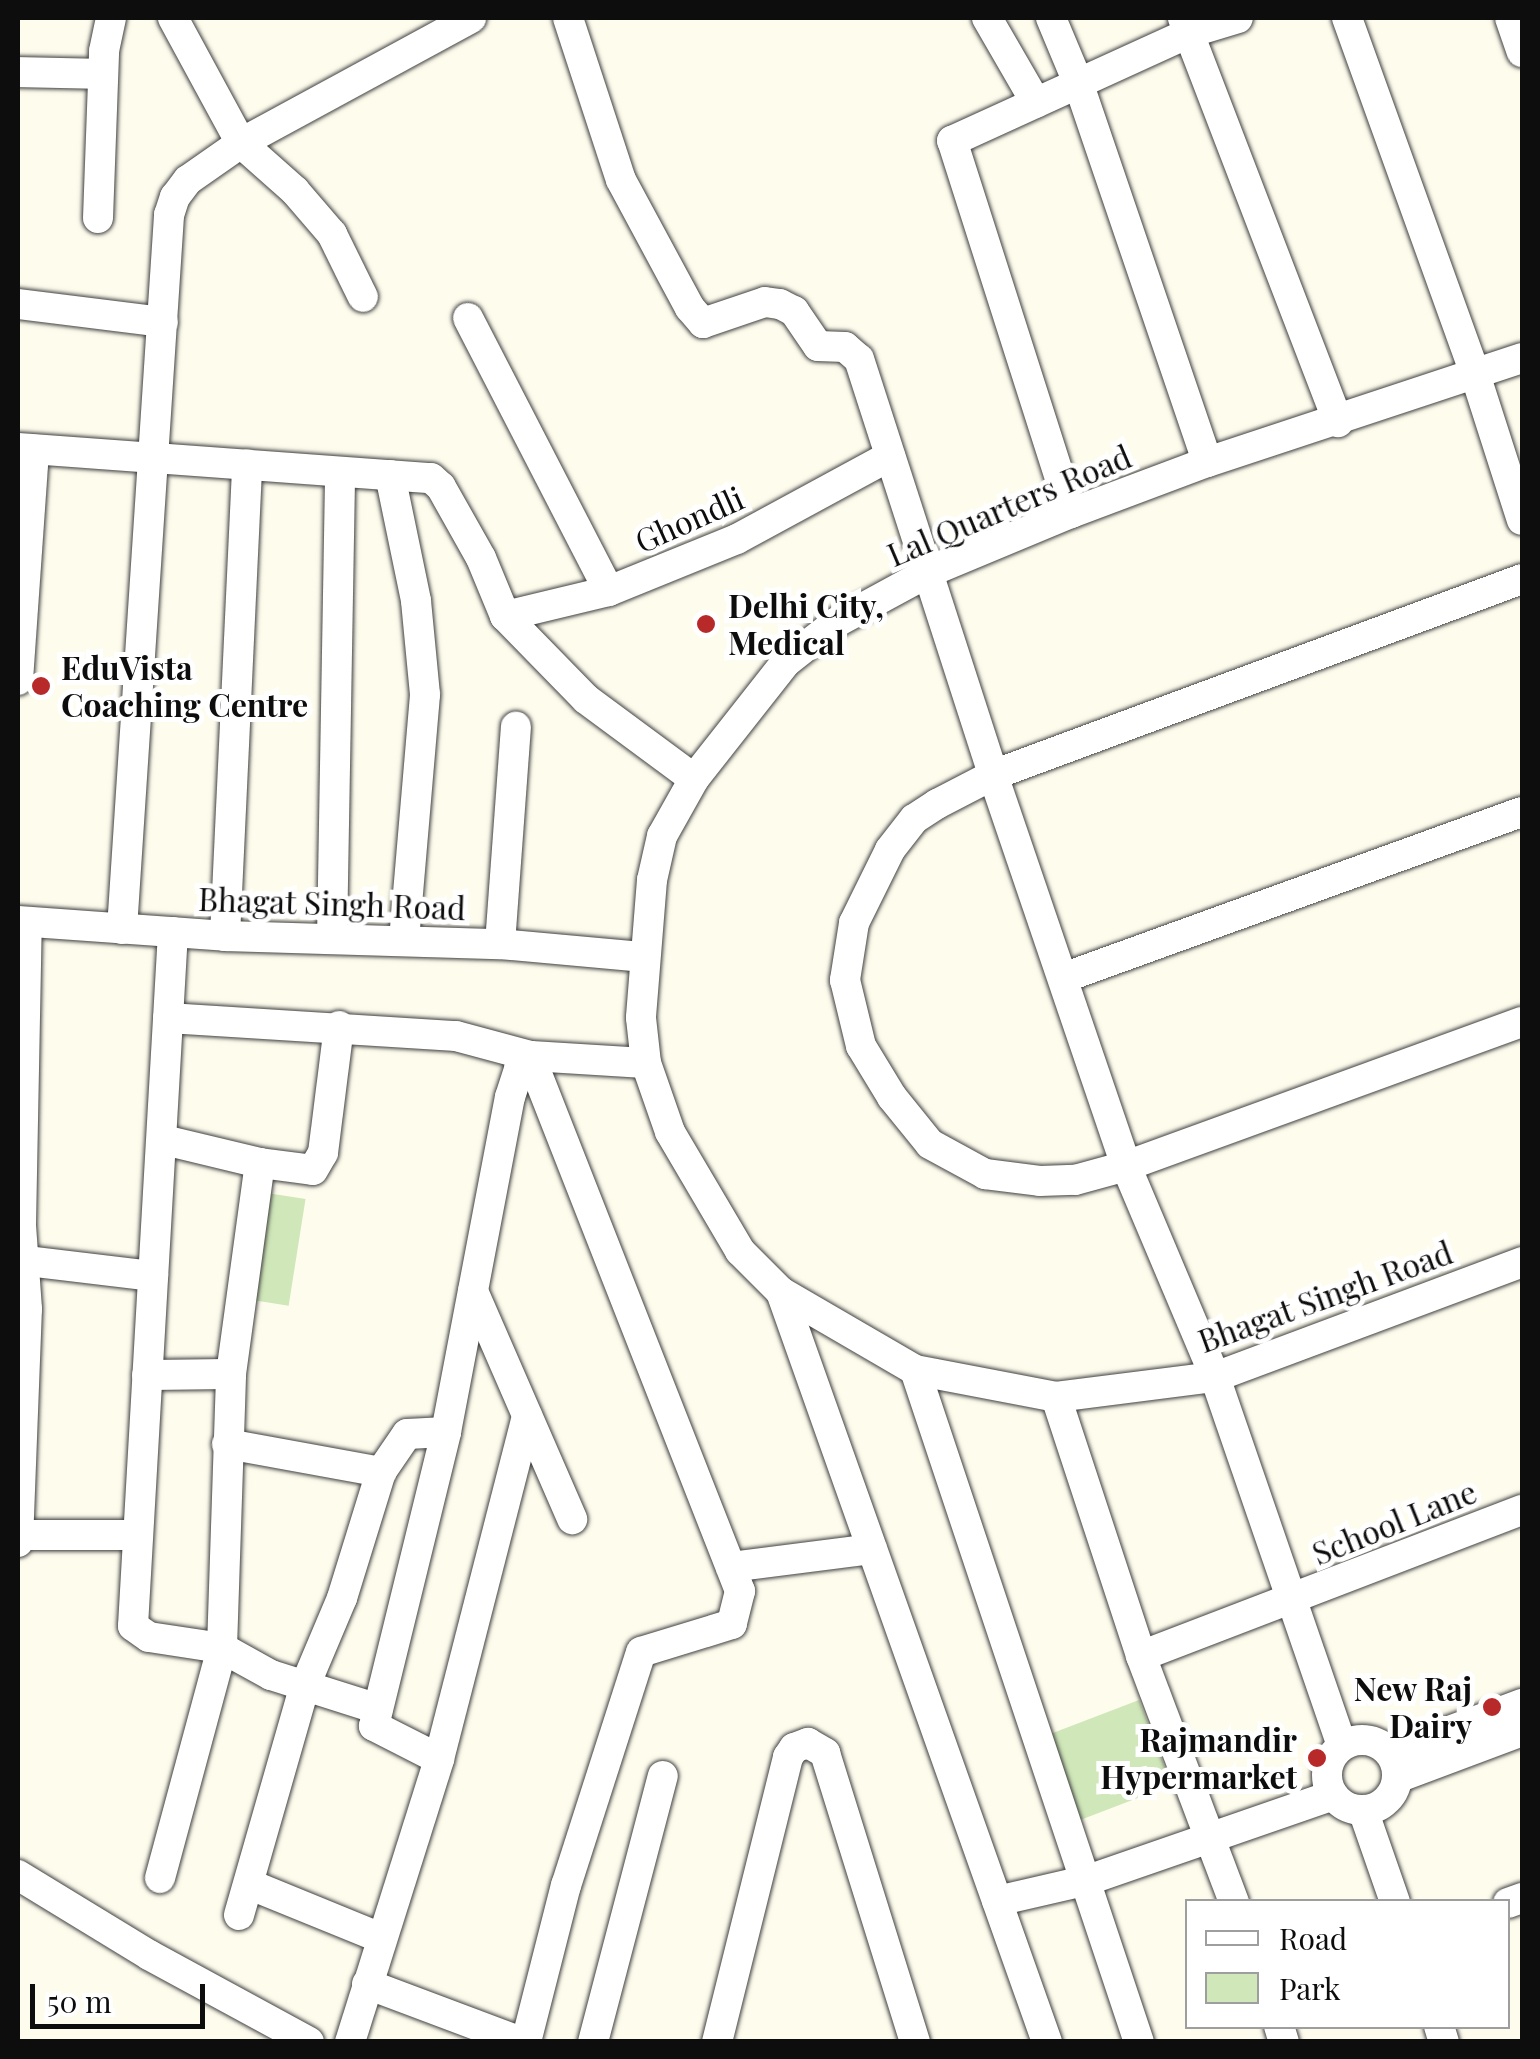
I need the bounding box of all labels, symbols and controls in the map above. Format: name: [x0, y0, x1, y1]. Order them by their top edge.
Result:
street label: Lal Quarters Road: [881, 436, 1137, 574]
street label: Ghondli: [629, 478, 749, 560]
place label: Delhi City, Medical: [728, 587, 884, 662]
marker: Delhi City, Medical: [693, 611, 719, 637]
place label: EduVista Coaching Centre: [61, 649, 308, 724]
marker: EduVista Coaching Centre: [30, 675, 52, 697]
street label: Bhagat Singh Road: [197, 879, 467, 927]
street label: Bhagat Singh Road: [1192, 1232, 1458, 1360]
street label: School Lane: [1306, 1472, 1482, 1572]
place label: New Raj Dairy: [1353, 1670, 1472, 1745]
marker: New Raj Dairy: [1481, 1696, 1503, 1718]
place label: Rajmandir Hypermarket: [1100, 1721, 1297, 1796]
marker: Rajmandir Hypermarket: [1306, 1747, 1328, 1769]
legend: [1185, 1899, 1510, 2029]
text: Road: [1279, 1918, 1347, 1958]
scale bar: [35, 1964, 210, 2026]
text: Park: [1279, 1968, 1341, 2008]
text: 50 m: [47, 1981, 112, 2021]

